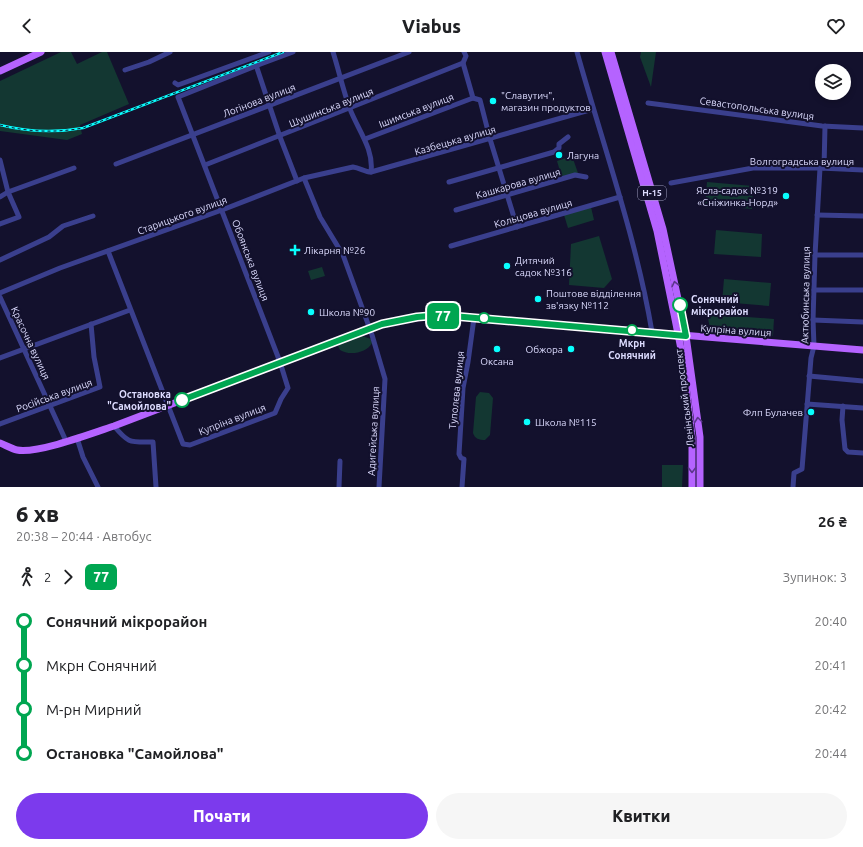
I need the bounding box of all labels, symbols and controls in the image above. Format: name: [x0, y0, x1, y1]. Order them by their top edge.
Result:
icon: back: [16, 15, 38, 37]
icon: heart: [825, 15, 847, 37]
text: Viabus: [402, 16, 461, 36]
map controls: [815, 64, 851, 100]
button: layers: [815, 64, 851, 100]
street label: Логінова вулиця: [221, 82, 297, 119]
street label: Шушинська вулиця: [287, 86, 375, 129]
place label: "Славутич", магазин продуктов: [501, 90, 591, 113]
street label: Ішимська вулиця: [377, 91, 455, 130]
street label: Севастопольська вулиця: [699, 95, 815, 122]
marker: "Славутич", магазин продуктов: [488, 96, 498, 106]
street label: Казбецька вулиця: [413, 124, 497, 157]
marker: Лагуна: [554, 150, 564, 160]
place label: Лагуна: [567, 150, 599, 161]
street label: Волгоградська вулиця: [750, 156, 854, 167]
street label: Кашкарова вулиця: [475, 166, 562, 201]
place label: Ясла-садок №319 «Сніжинка-Норд»: [696, 185, 778, 208]
road number: Н-15: [638, 186, 666, 200]
marker: Ясла-садок №319 «Сніжинка-Норд»: [781, 191, 791, 201]
street label: Старицького вулиця: [136, 194, 228, 237]
street label: Кольцова вулиця: [493, 197, 573, 230]
street label: Обоянська вулиця: [230, 218, 271, 302]
marker: Лікарня №26: [289, 244, 301, 256]
place label: Лікарня №26: [304, 245, 366, 256]
street label: Актюбинська вулиця: [799, 246, 812, 344]
place label: Дитячий садок №316: [515, 255, 572, 278]
marker: Дитячий садок №316: [502, 261, 512, 271]
one-way arrow: [672, 281, 680, 287]
place label: Поштове відділення зв'язку №112: [546, 288, 641, 311]
marker: Поштове відділення зв'язку №112: [533, 294, 543, 304]
place label: Сонячний мікрорайон: [691, 294, 749, 317]
marker: Сонячний мікрорайон: [672, 297, 688, 313]
line badge: 77: [425, 303, 461, 329]
street label: Красочна вулиця: [9, 305, 52, 381]
marker: Школа №90: [306, 307, 316, 317]
place label: Школа №90: [319, 307, 375, 318]
text: 77: [435, 308, 451, 324]
unlabelled marker: [478, 312, 490, 324]
street label: Купріна вулиця: [700, 323, 772, 338]
marker: Мкрн Сонячний: [626, 324, 638, 336]
place label: Мкрн Сонячний: [608, 338, 656, 361]
marker: Оксана: [492, 344, 502, 354]
place label: Обжора: [525, 344, 563, 355]
marker: Обжора: [566, 344, 576, 354]
street label: Ленінський проспект: [673, 348, 696, 448]
street label: Туполєва вулиця: [447, 350, 466, 430]
place label: Оксана: [480, 356, 514, 367]
street label: Російська вулиця: [15, 377, 94, 414]
street label: Адигейська вулиця: [366, 386, 381, 476]
place label: Остановка "Самойлова": [107, 389, 171, 412]
marker: Остановка "Самойлова": [174, 392, 190, 408]
street label: Купріна вулиця: [197, 402, 267, 437]
place label: Флп Булачев: [743, 407, 803, 418]
marker: Флп Булачев: [806, 407, 816, 417]
marker: Школа №115: [522, 417, 532, 427]
place label: Школа №115: [535, 417, 597, 428]
one-way arrow: [694, 417, 703, 423]
one-way arrow: [688, 467, 696, 473]
text: 6 хв: [16, 501, 59, 526]
text: 26 ₴: [818, 513, 847, 530]
text: 20:38 – 20:44 · Автобус: [16, 529, 152, 543]
icon: walk: [16, 566, 38, 588]
icon: forward: [57, 566, 79, 588]
text: 77: [93, 569, 109, 585]
text: 2: [44, 570, 51, 584]
text: Зупинок: 3: [783, 570, 847, 584]
text: Сонячний мікрорайон: [46, 613, 207, 630]
text: 20:40: [814, 614, 847, 628]
text: Мкрн Сонячний: [46, 657, 157, 674]
text: 20:41: [814, 658, 847, 672]
text: М-рн Мирний: [46, 701, 142, 718]
text: 20:42: [814, 702, 847, 716]
text: Остановка "Самойлова": [46, 745, 223, 762]
text: 20:44: [814, 746, 847, 760]
button: Почати: [16, 793, 428, 839]
button: Квитки: [436, 793, 847, 839]

